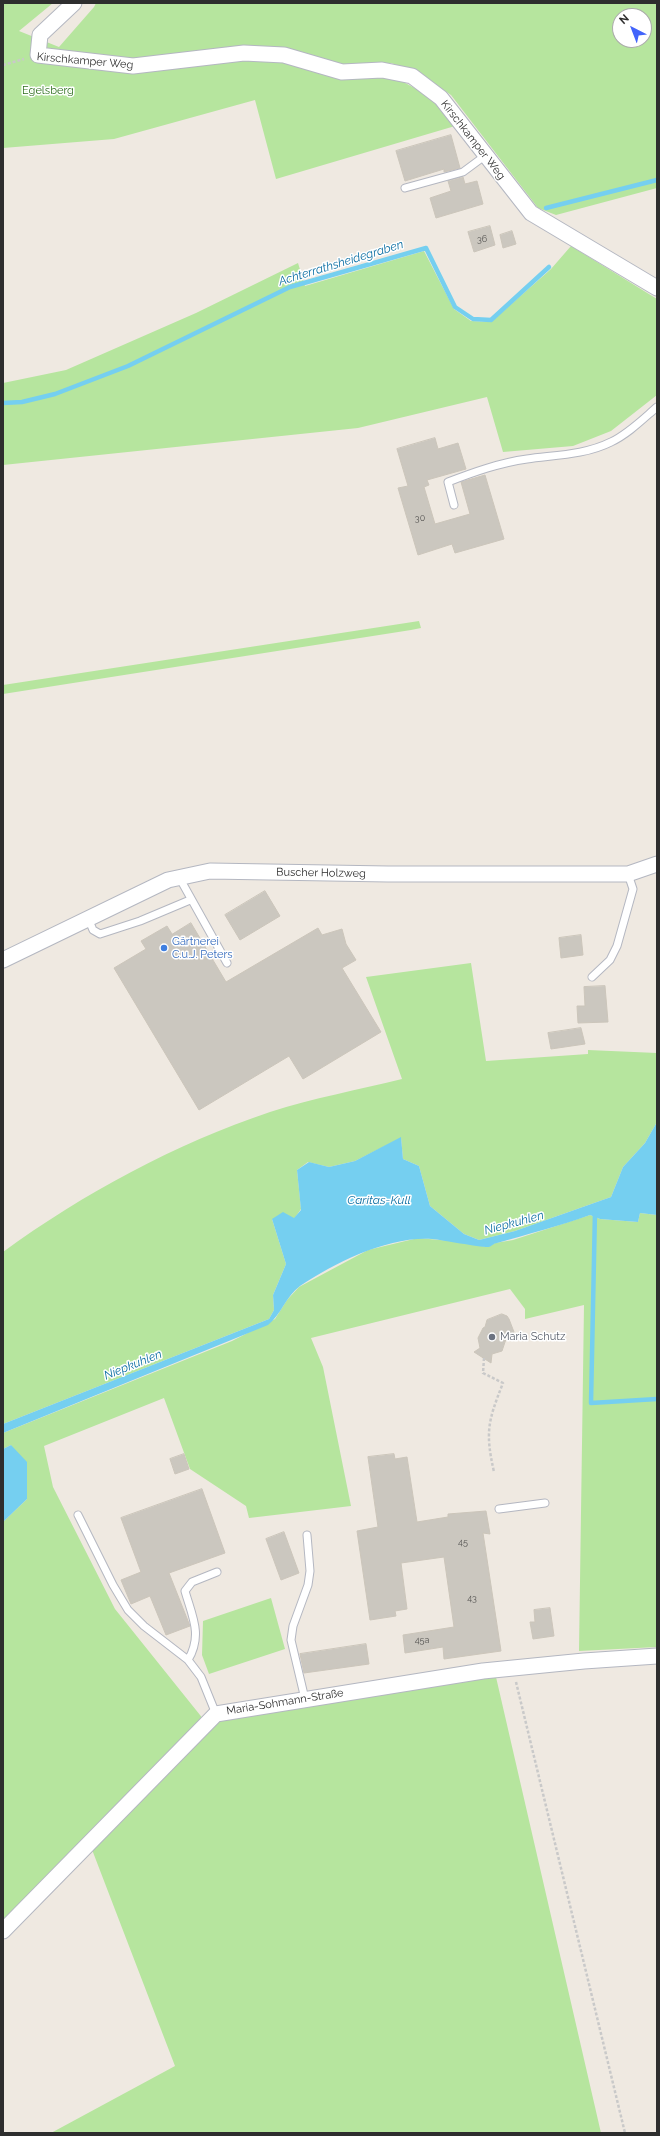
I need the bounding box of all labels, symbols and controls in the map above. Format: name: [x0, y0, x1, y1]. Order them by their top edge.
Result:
north arrow: [612, 8, 652, 48]
text: N: [617, 12, 632, 27]
street label: Kirschkamper Weg: [36, 50, 134, 72]
park label: Egelsberg: [22, 84, 74, 98]
street label: Kirschkamper Weg: [438, 98, 508, 182]
house number: 36: [477, 234, 487, 244]
water label: Achterrathsheidegraben: [277, 237, 405, 289]
house number: 30: [415, 513, 425, 523]
street label: Buscher Holzweg: [276, 866, 366, 880]
place label: Gärtnerei C.u.J. Peters: [172, 935, 233, 961]
marker: Gärtnerei C.u.J. Peters: [159, 943, 169, 953]
water label: Caritas-Kull: [347, 1193, 411, 1207]
water label: Niepkuhlen: [483, 1208, 545, 1238]
place label: Maria Schutz: [500, 1330, 565, 1344]
marker: Maria Schutz: [487, 1332, 497, 1342]
water label: Niepkuhlen: [102, 1347, 164, 1383]
house number: 45: [458, 1537, 468, 1547]
house number: 43: [467, 1593, 477, 1603]
house number: 45a: [415, 1635, 429, 1645]
street label: Maria-Sohmann-Straße: [226, 1686, 344, 1718]

